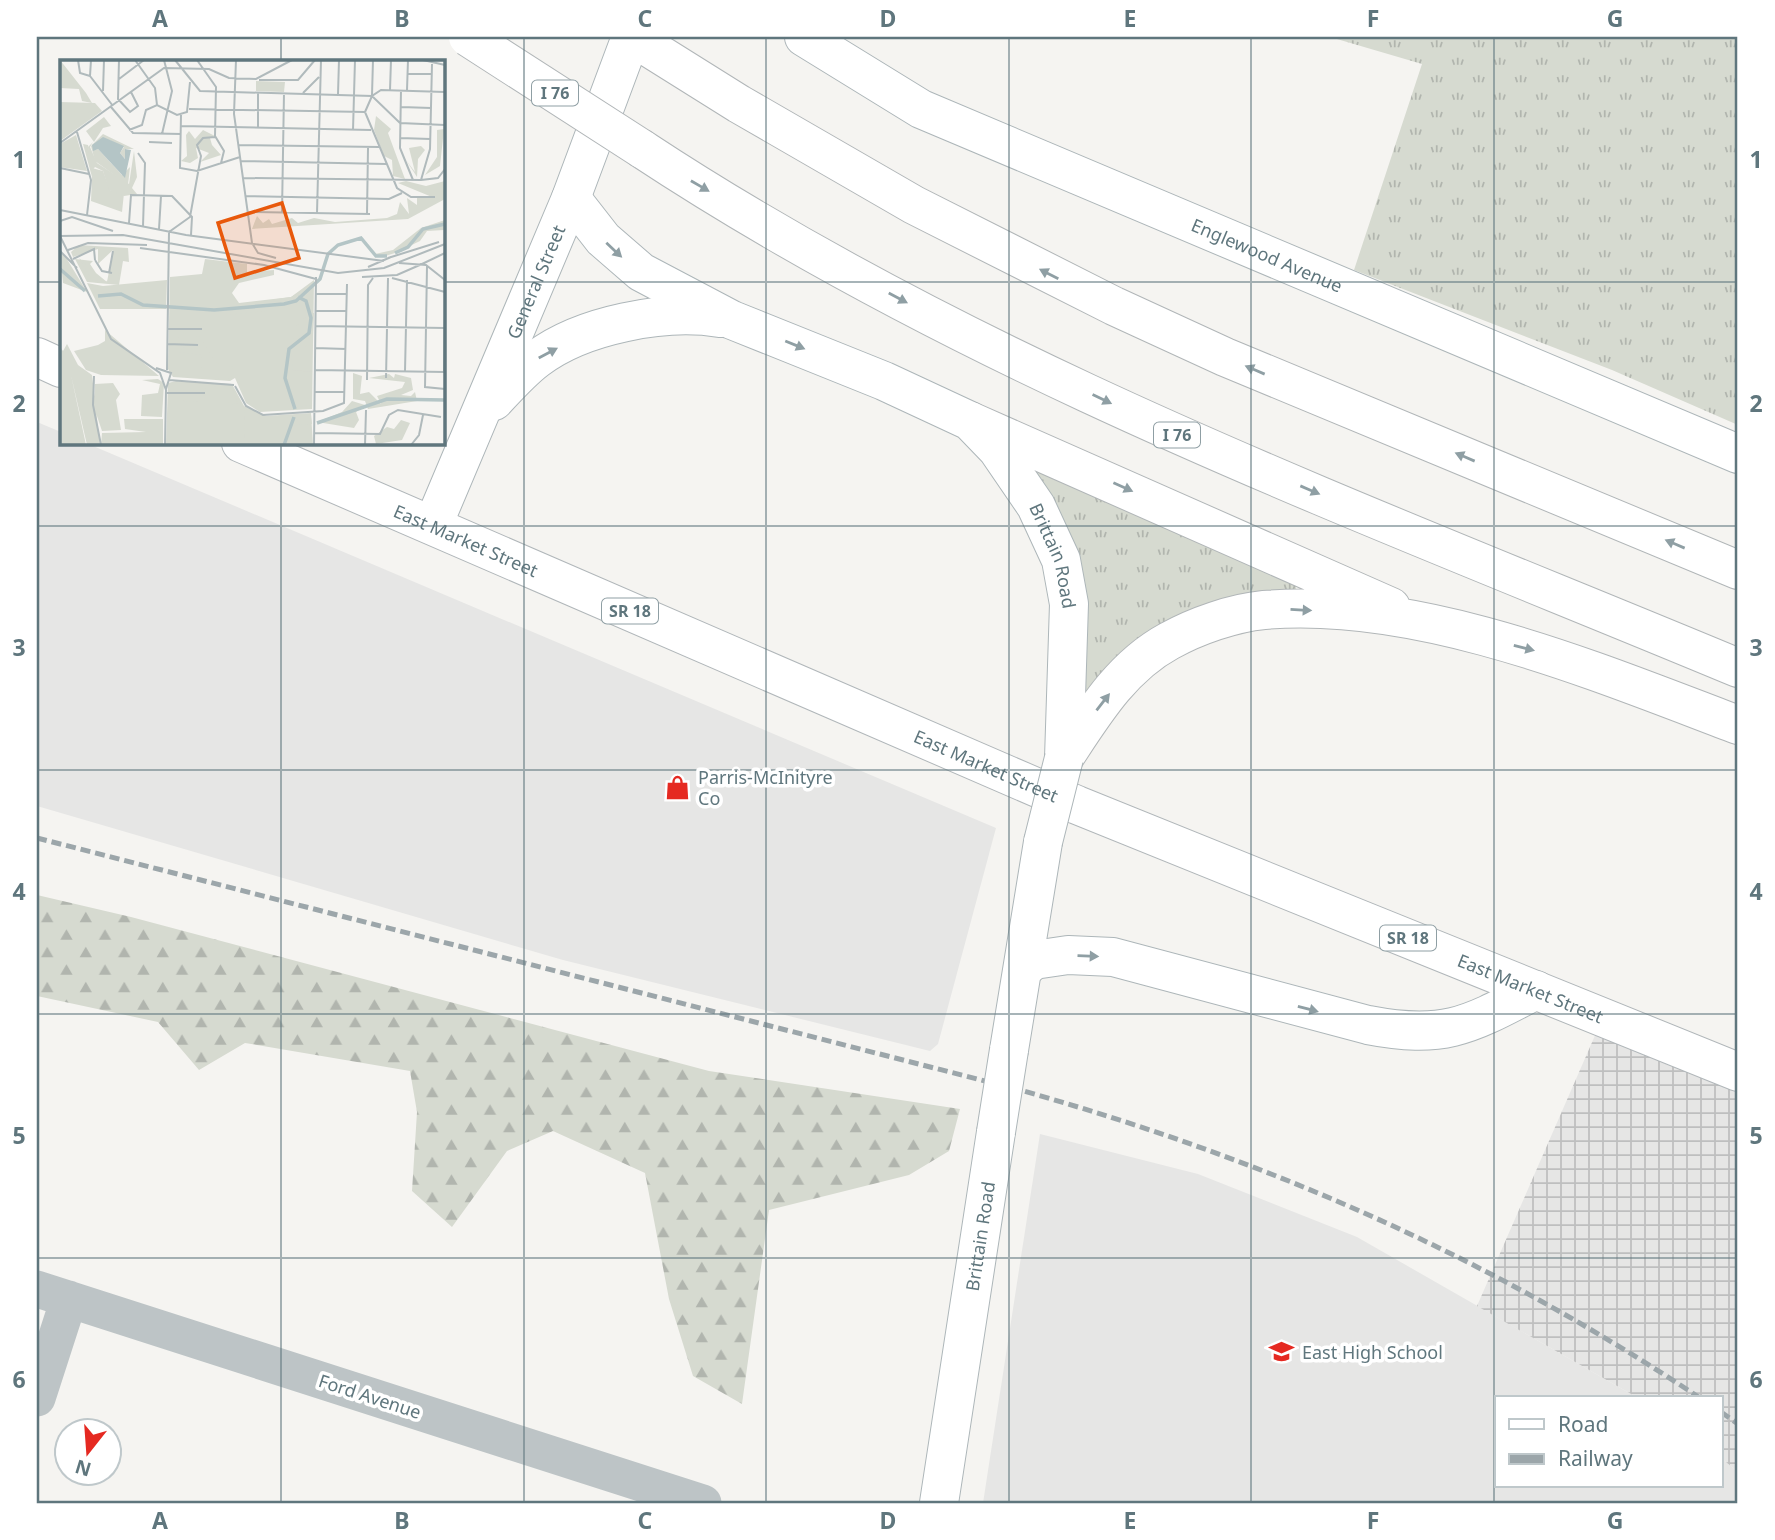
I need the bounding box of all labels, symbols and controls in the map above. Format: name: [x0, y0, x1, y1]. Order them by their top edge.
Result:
text: A: [152, 2, 168, 34]
text: B: [394, 2, 410, 34]
text: C: [638, 2, 653, 34]
text: D: [880, 2, 896, 34]
text: E: [1124, 2, 1136, 34]
text: F: [1367, 2, 1379, 34]
text: G: [1607, 2, 1623, 34]
inset map: [60, 60, 444, 444]
road number: I 76: [532, 80, 578, 106]
text: 1: [12, 143, 26, 175]
text: 1: [1749, 143, 1763, 175]
one-way arrow: [690, 179, 709, 192]
street label: Englewood Avenue: [1188, 213, 1346, 298]
street label: General Street: [501, 221, 570, 342]
one-way arrow: [605, 241, 622, 257]
one-way arrow: [1039, 268, 1059, 279]
one-way arrow: [888, 292, 908, 303]
one-way arrow: [785, 339, 805, 351]
one-way arrow: [538, 347, 558, 358]
one-way arrow: [1244, 364, 1265, 375]
text: 2: [12, 387, 26, 419]
text: 2: [1749, 387, 1763, 419]
one-way arrow: [1092, 393, 1112, 404]
road number: I 76: [1154, 422, 1200, 448]
one-way arrow: [1455, 451, 1475, 463]
one-way arrow: [1112, 482, 1133, 493]
one-way arrow: [1300, 484, 1320, 496]
street label: East Market Street: [390, 499, 542, 582]
street label: Brittain Road: [1024, 499, 1082, 610]
one-way arrow: [1665, 538, 1686, 549]
road number: SR 18: [602, 598, 658, 624]
one-way arrow: [1290, 605, 1312, 616]
text: 3: [12, 631, 26, 663]
text: 3: [1749, 631, 1763, 663]
one-way arrow: [1513, 643, 1535, 654]
one-way arrow: [1095, 693, 1110, 711]
street label: East Market Street: [910, 724, 1063, 808]
place label: Parris-McInityre Co: [698, 765, 833, 810]
shop icon: Parris-McInityre Co: [664, 773, 692, 801]
text: 4: [12, 875, 26, 907]
text: 4: [1749, 875, 1763, 907]
road number: SR 18: [1380, 926, 1436, 950]
street label: East Market Street: [1454, 948, 1607, 1028]
one-way arrow: [1077, 950, 1099, 961]
one-way arrow: [1298, 1005, 1319, 1015]
text: 5: [12, 1119, 26, 1151]
text: 5: [1749, 1119, 1763, 1151]
street label: Brittain Road: [960, 1180, 1000, 1293]
school or university icon: East High School: [1268, 1338, 1296, 1366]
place label: East High School: [1302, 1340, 1443, 1364]
text: 6: [12, 1363, 26, 1395]
text: 6: [1749, 1363, 1763, 1395]
street label: Ford Avenue: [316, 1368, 424, 1424]
legend: [1495, 1396, 1722, 1488]
text: Road: [1558, 1410, 1608, 1438]
north arrow: [52, 1418, 122, 1488]
text: Railway: [1558, 1444, 1633, 1472]
text: N: [72, 1454, 94, 1483]
text: A: [152, 1504, 168, 1536]
text: B: [394, 1504, 410, 1536]
text: C: [638, 1504, 653, 1536]
text: D: [880, 1504, 896, 1536]
text: E: [1124, 1504, 1136, 1536]
text: F: [1367, 1504, 1379, 1536]
text: G: [1607, 1504, 1623, 1536]

